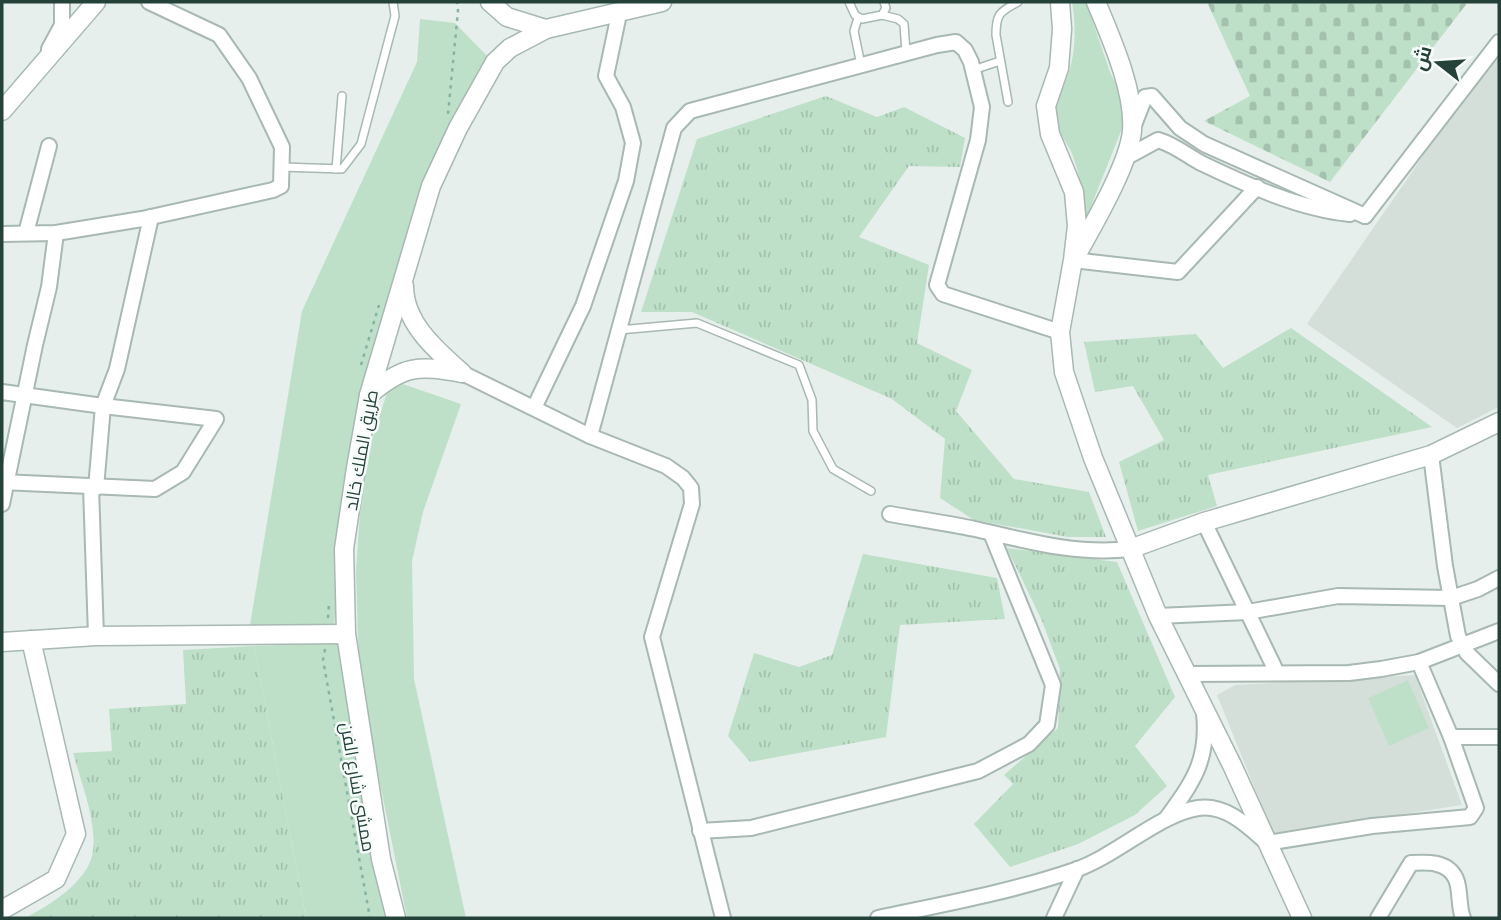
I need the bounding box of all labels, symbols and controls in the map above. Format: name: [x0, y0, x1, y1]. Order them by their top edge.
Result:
north arrow: [1403, 28, 1473, 98]
text: ش: [1408, 43, 1437, 73]
street label: طريق الملك خالد: [340, 388, 384, 512]
street label: ممشى شارع الفن: [334, 721, 380, 854]

